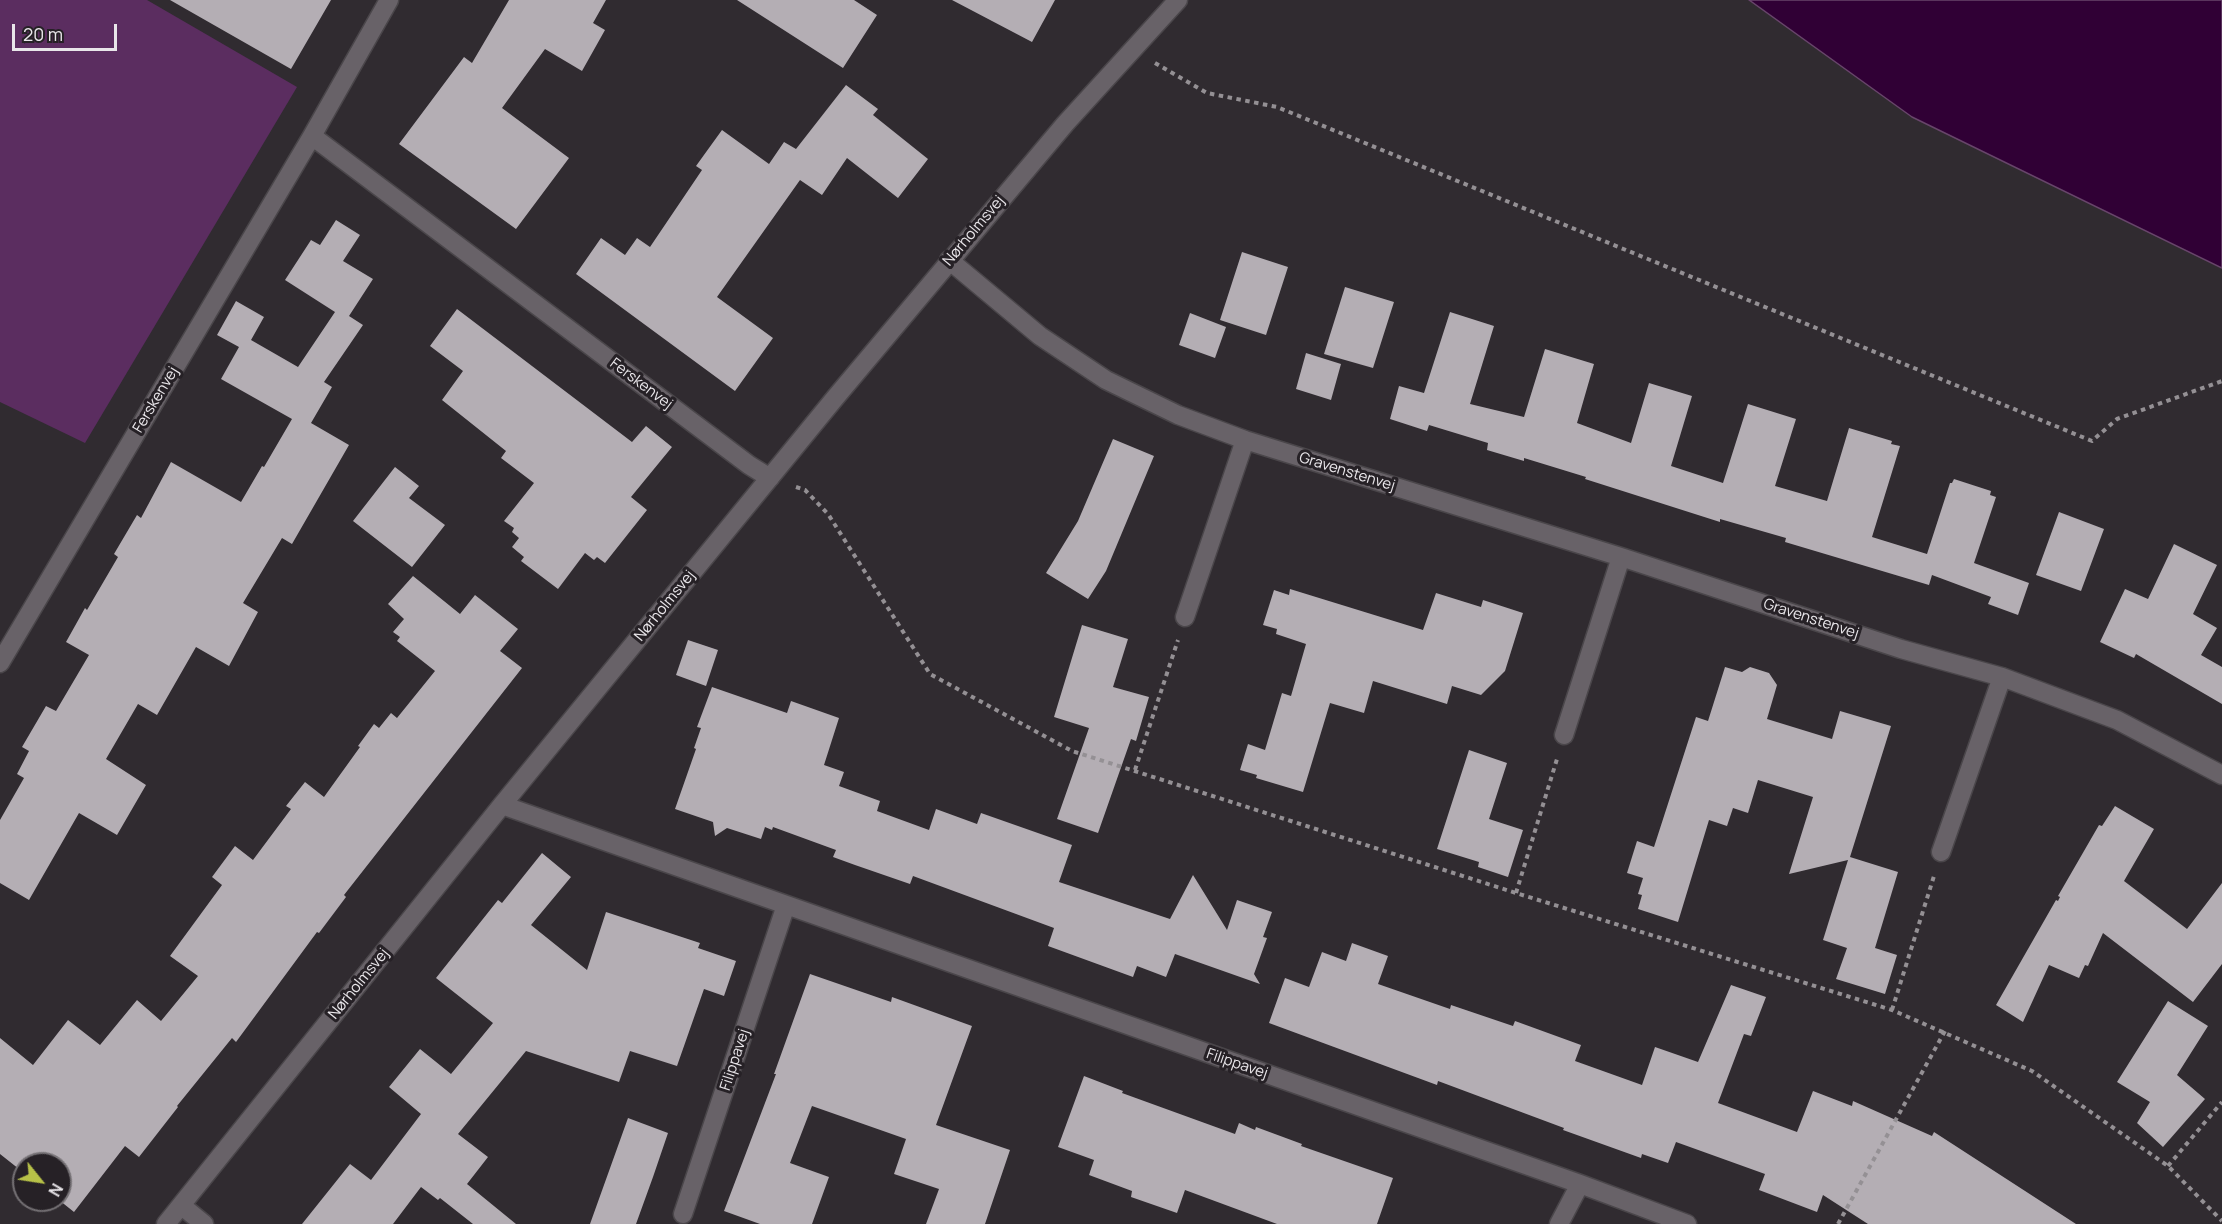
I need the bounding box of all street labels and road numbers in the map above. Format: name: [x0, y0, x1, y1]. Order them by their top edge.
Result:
street label: Nørholmsvej: [939, 192, 1009, 270]
street label: Ferskenvej: [606, 355, 676, 413]
street label: Ferskenvej: [129, 364, 183, 436]
street label: Gravenstenvej: [1297, 449, 1397, 495]
street label: Nørholmsvej: [631, 567, 699, 645]
street label: Gravenstenvej: [1761, 595, 1861, 643]
street label: Nørholmsvej: [325, 945, 393, 1023]
street label: Filippavej: [717, 1027, 753, 1093]
street label: Filippavej: [1204, 1045, 1270, 1083]

